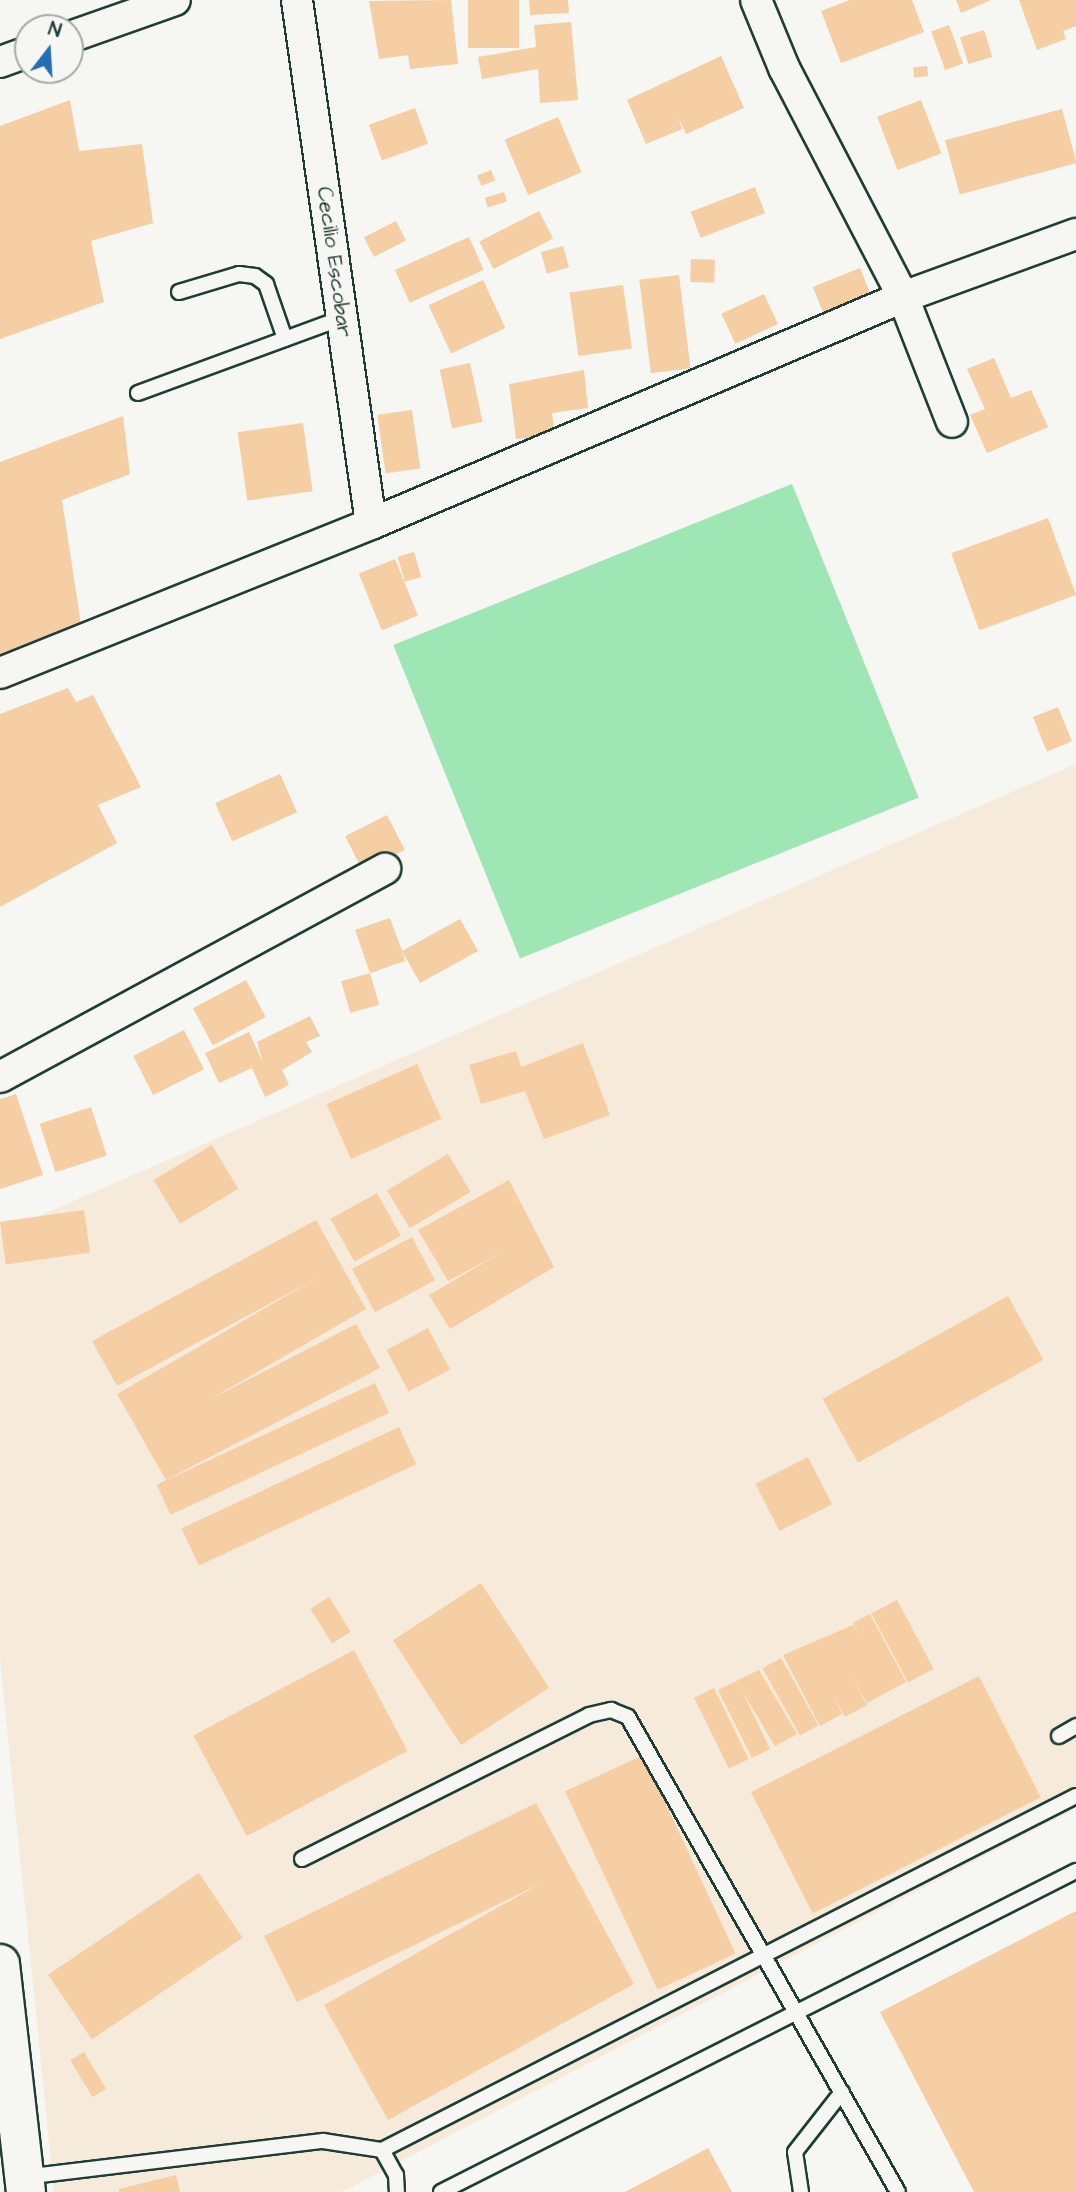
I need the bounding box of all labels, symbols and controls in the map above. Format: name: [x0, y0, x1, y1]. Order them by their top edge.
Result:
north arrow: [14, 14, 84, 84]
text: N: [45, 16, 64, 45]
street label: Cecilio Escobar: [311, 185, 357, 339]

